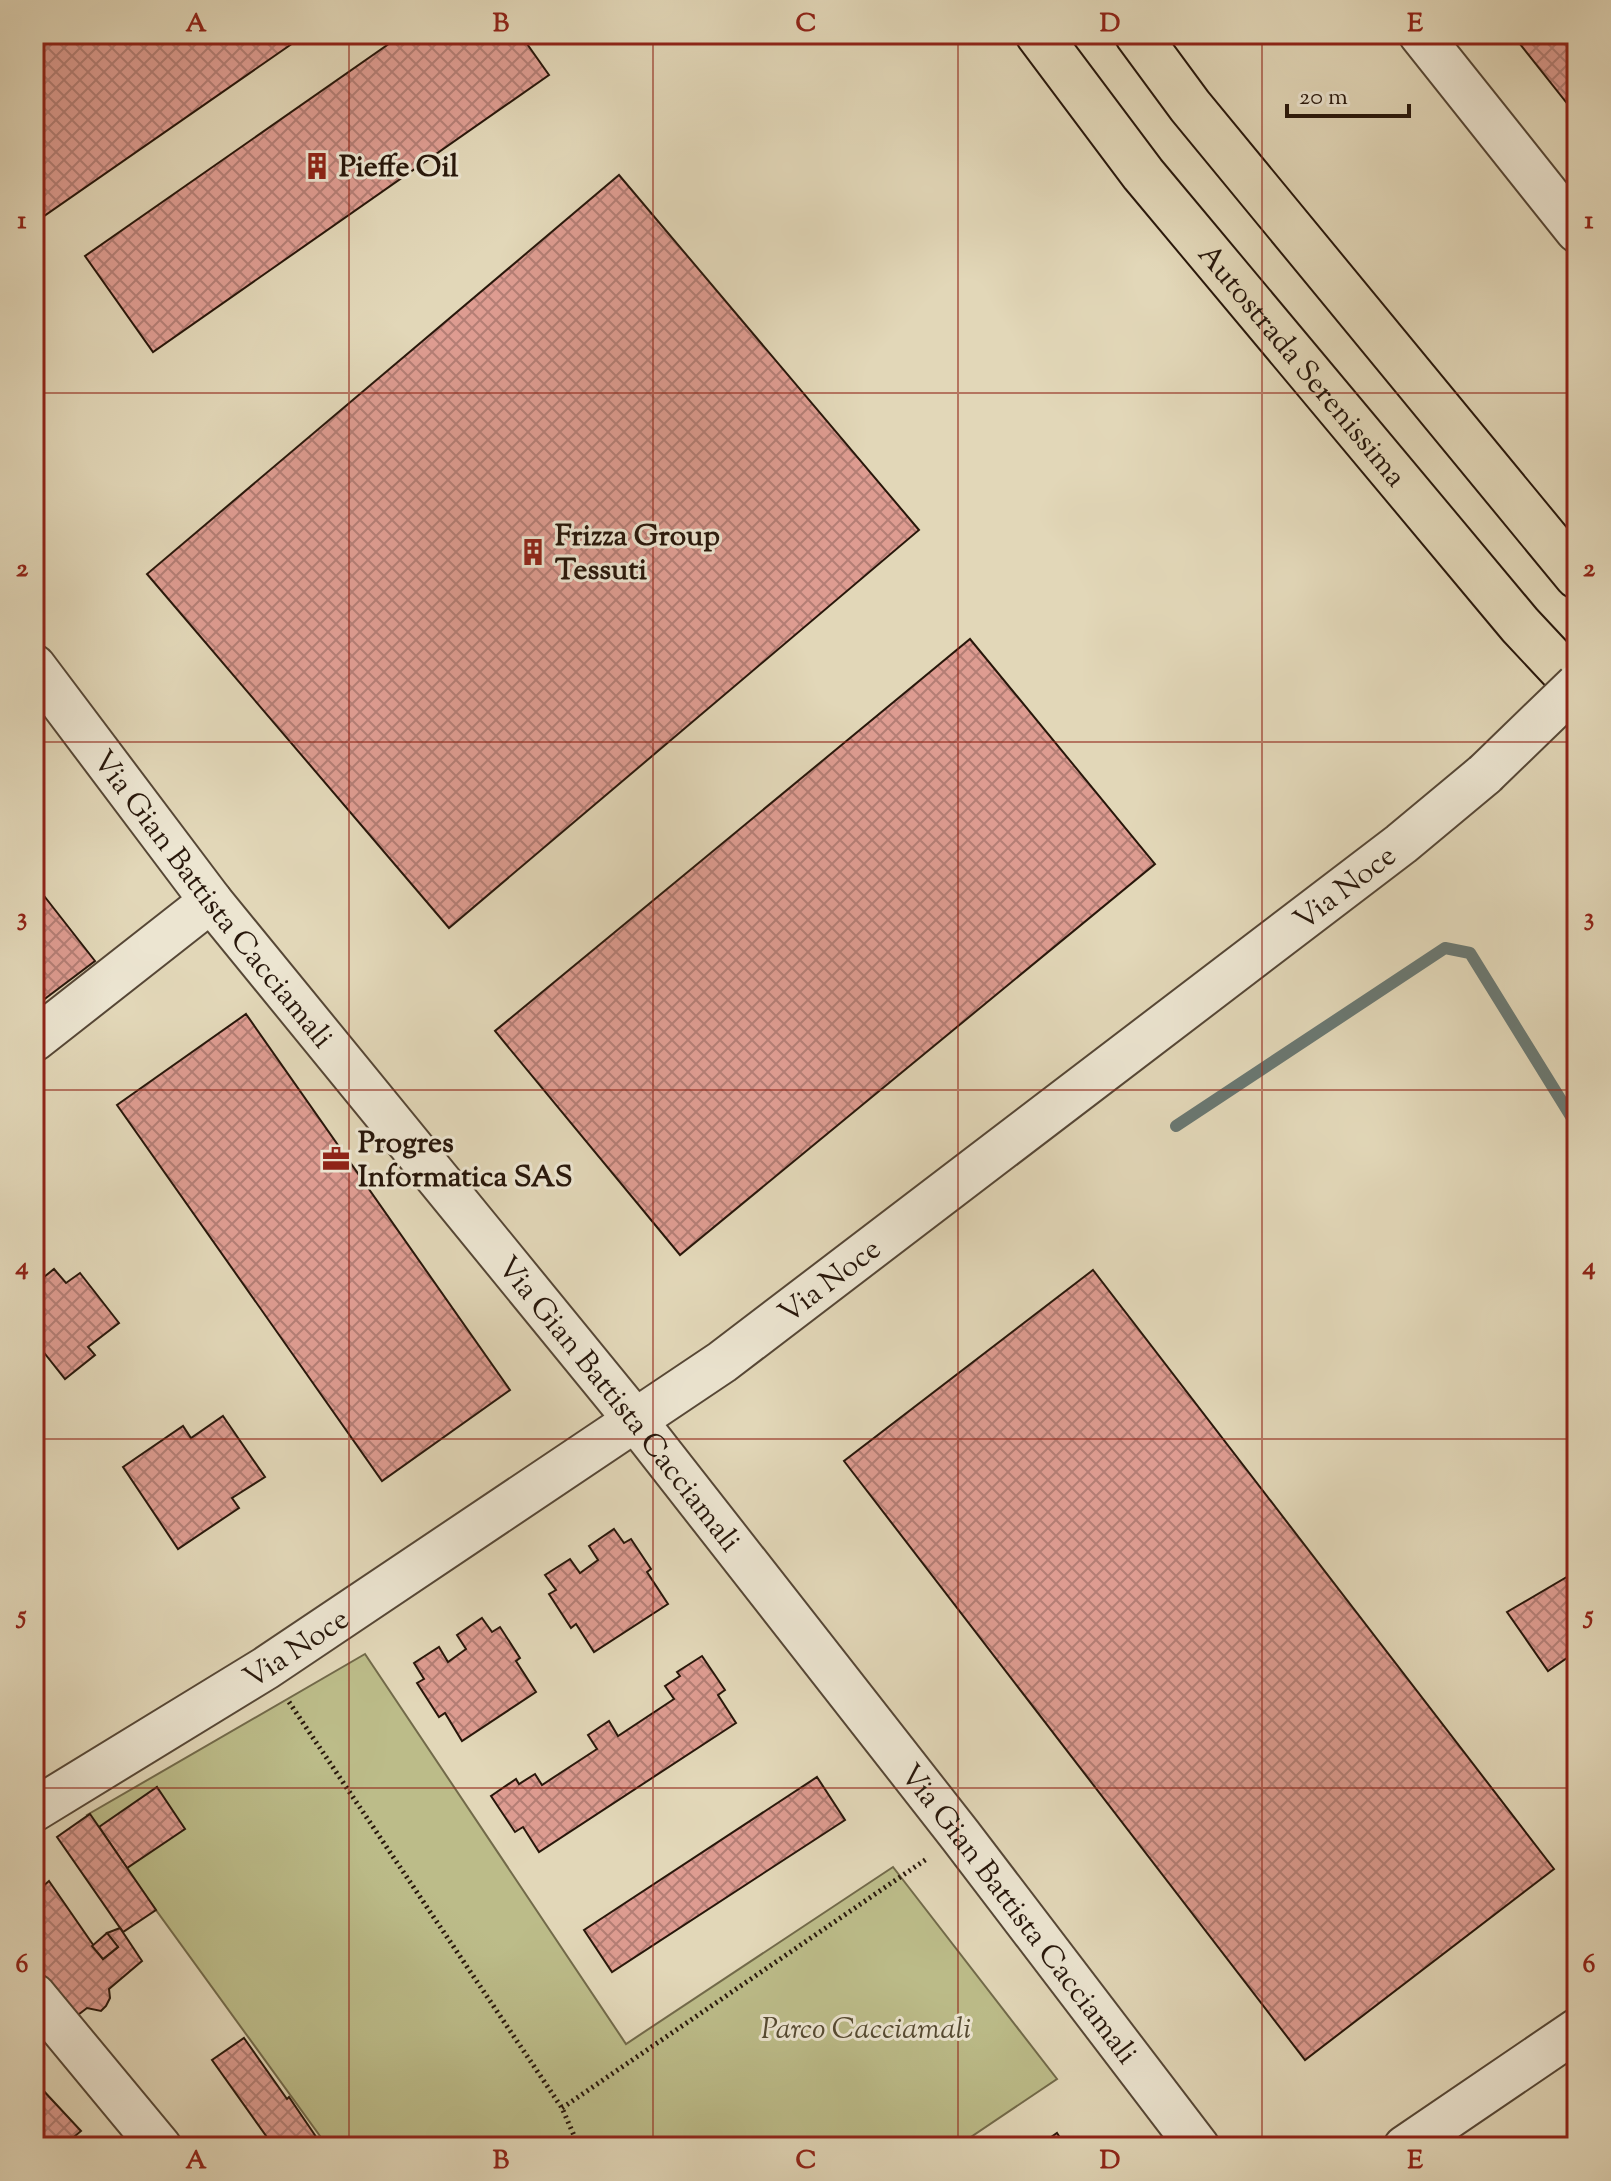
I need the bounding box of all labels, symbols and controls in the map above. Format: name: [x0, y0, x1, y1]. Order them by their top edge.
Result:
text: A: [185, 6, 207, 43]
text: B: [493, 6, 510, 43]
text: C: [796, 6, 816, 43]
text: D: [1100, 6, 1120, 43]
text: E: [1407, 6, 1423, 43]
scale bar: [1287, 68, 1409, 118]
text: 20 m: [1299, 81, 1348, 115]
place label: Pieffe Oil: [339, 147, 459, 190]
building icon: Pieffe Oil: [302, 151, 332, 181]
text: 1: [18, 203, 27, 240]
text: 1: [1585, 203, 1594, 240]
street label: Autostrada Serenissima: [1186, 236, 1415, 498]
place label: Frizza Group Tessuti: [555, 516, 720, 593]
building icon: Frizza Group Tessuti: [518, 537, 548, 567]
text: 2: [16, 551, 29, 588]
text: 2: [1583, 551, 1596, 588]
street label: Via Gian Battista Cacciamali: [81, 742, 342, 1059]
street label: Via Noce: [1286, 836, 1406, 942]
text: 3: [17, 900, 27, 937]
text: 3: [1584, 900, 1594, 937]
place label: Progres Informatica SAS: [358, 1123, 573, 1200]
office icon: Progres Informatica SAS: [321, 1144, 351, 1174]
street label: Via Noce: [770, 1229, 891, 1335]
street label: Via Gian Battista Cacciamali: [486, 1248, 750, 1562]
text: 4: [14, 1249, 29, 1286]
text: 4: [1581, 1249, 1596, 1286]
text: 5: [16, 1598, 27, 1635]
text: 5: [1583, 1598, 1594, 1635]
street label: Via Noce: [236, 1599, 359, 1701]
street label: Via Gian Battista Cacciamali: [888, 1756, 1147, 2074]
text: 6: [16, 1947, 29, 1984]
text: 6: [1583, 1947, 1596, 1984]
park label: Parco Cacciamali: [761, 2009, 971, 2052]
text: A: [185, 2143, 207, 2180]
text: B: [493, 2143, 510, 2180]
text: C: [796, 2143, 816, 2180]
text: D: [1100, 2143, 1120, 2180]
text: E: [1407, 2143, 1423, 2180]

